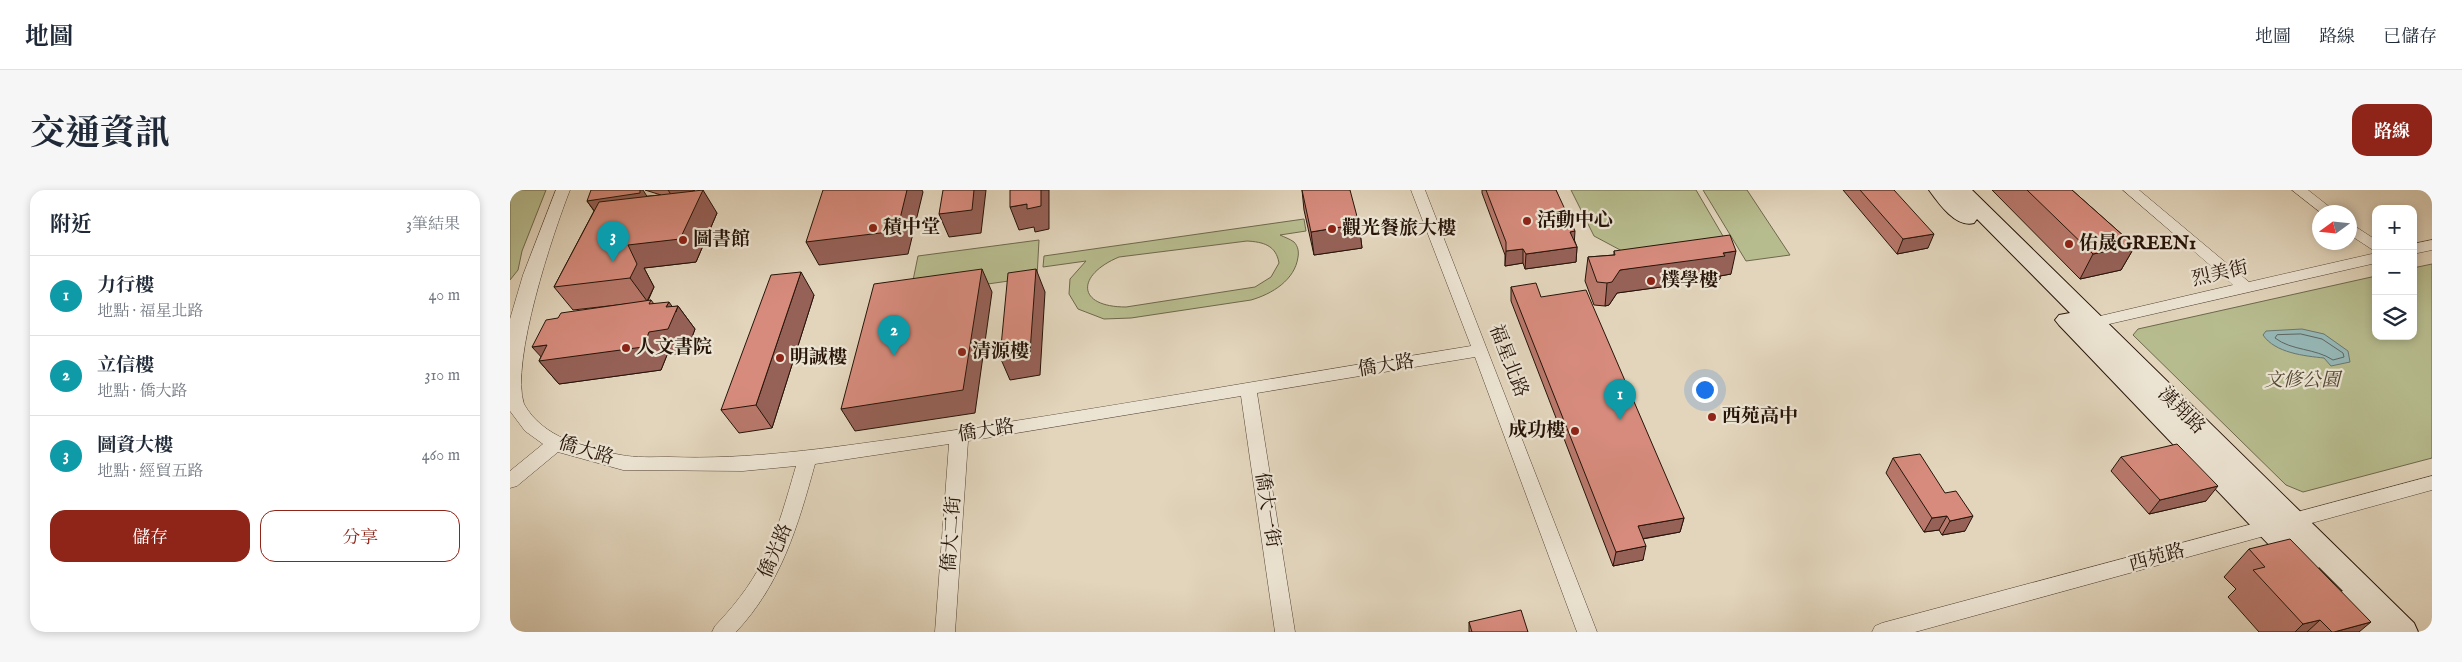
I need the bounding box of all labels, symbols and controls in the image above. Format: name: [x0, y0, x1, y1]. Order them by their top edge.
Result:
text: 地圖: [25, 22, 73, 53]
text: 地圖: [2255, 26, 2291, 49]
text: 路線: [2319, 26, 2355, 49]
text: 已儲存: [2383, 26, 2437, 49]
button: 路線: [2352, 104, 2432, 156]
text: 交通資訊: [30, 112, 170, 157]
north arrow: [2312, 205, 2357, 250]
map controls: [2372, 205, 2417, 340]
button: +: [2372, 205, 2417, 250]
place label: 活動中心: [1537, 209, 1613, 233]
text: 附近: [50, 212, 92, 239]
text: 3筆結果: [406, 215, 460, 235]
marker: 活動中心: [1521, 215, 1533, 227]
place label: 積中堂: [883, 216, 940, 240]
place label: 觀光餐旅大樓: [1342, 217, 1456, 241]
pin: 3: [597, 221, 629, 262]
marker: 積中堂: [867, 222, 879, 234]
marker: 觀光餐旅大樓: [1326, 223, 1338, 235]
place label: 圖書館: [693, 228, 750, 252]
place label: 佑晟GREEN1: [2079, 232, 2196, 256]
marker: 圖書館: [677, 234, 689, 246]
marker: 佑晟GREEN1: [2063, 238, 2075, 250]
button: −: [2372, 250, 2417, 295]
street label: 烈美街: [2190, 256, 2250, 292]
place label: 樸學樓: [1661, 269, 1718, 293]
text: 力行樓: [97, 274, 154, 298]
marker: 樸學樓: [1645, 275, 1657, 287]
text: 1: [63, 286, 69, 306]
text: 40 m: [428, 286, 460, 306]
button: layers: [2372, 295, 2417, 340]
text: 地點 · 福星北路: [97, 302, 204, 322]
pin: 2: [878, 315, 910, 356]
street label: 福星北路: [1483, 321, 1533, 401]
place label: 人文書院: [636, 336, 712, 360]
place label: 清源樓: [972, 340, 1029, 364]
marker: 人文書院: [620, 342, 632, 354]
place label: 明誠樓: [790, 346, 847, 370]
marker: 清源樓: [956, 346, 968, 358]
street label: 僑大路: [1356, 350, 1416, 382]
marker: 明誠樓: [774, 352, 786, 364]
text: 立信樓: [97, 354, 154, 378]
text: 2: [62, 366, 70, 386]
text: 310 m: [424, 366, 460, 386]
park label: 文修公園: [2264, 369, 2343, 393]
your location: [1692, 377, 1718, 403]
pin: 1: [1604, 379, 1636, 420]
text: 地點 · 僑大路: [97, 382, 188, 402]
street label: 漢翔路: [2152, 382, 2210, 440]
place label: 西苑高中: [1722, 405, 1798, 429]
marker: 西苑高中: [1706, 411, 1718, 423]
street label: 僑大路: [956, 415, 1016, 447]
place label: 成功樓: [1508, 419, 1565, 443]
marker: 成功樓: [1569, 425, 1581, 437]
street label: 僑大路: [555, 431, 617, 471]
text: 圖資大樓: [97, 434, 173, 458]
text: 3: [63, 446, 69, 466]
text: 460 m: [422, 446, 460, 466]
text: 地點 · 經貿五路: [97, 462, 204, 482]
street label: 僑大一街: [1249, 471, 1285, 549]
street label: 僑大二街: [937, 495, 967, 573]
button: 儲存: [50, 510, 250, 562]
button: 分享: [260, 510, 460, 562]
street label: 僑光路: [754, 520, 798, 582]
street label: 西苑路: [2126, 539, 2188, 577]

